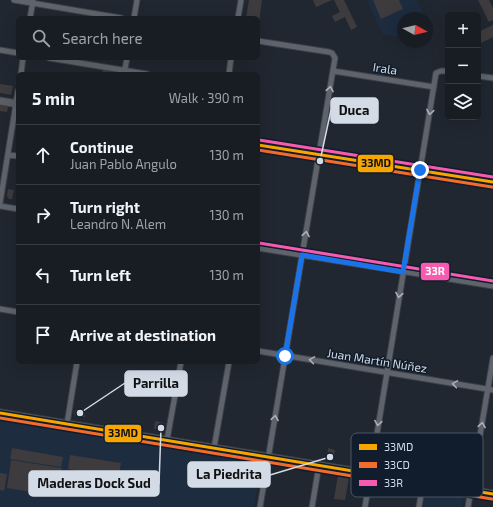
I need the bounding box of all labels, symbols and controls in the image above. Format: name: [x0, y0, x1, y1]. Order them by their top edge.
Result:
north arrow: [397, 12, 433, 48]
map controls: [445, 12, 481, 120]
button: +: [445, 12, 481, 48]
search box: [16, 16, 260, 60]
icon: search: [30, 27, 52, 49]
text: Search here: [62, 29, 143, 47]
button: −: [445, 48, 481, 84]
street label: Irala: [372, 59, 398, 77]
button: layers: [445, 84, 481, 120]
one-way arrow: [325, 86, 334, 92]
text: 5 min: [32, 88, 75, 108]
text: Walk · 390 m: [169, 90, 244, 106]
callout: Duca: [331, 98, 378, 123]
text: Duca: [339, 102, 369, 118]
one-way arrow: [426, 109, 434, 115]
text: Continue: [70, 138, 133, 156]
icon: ahead: [32, 144, 54, 166]
text: 130 m: [209, 147, 244, 163]
line badge: 33MD: [357, 154, 394, 173]
text: Juan Pablo Angulo: [70, 156, 177, 172]
text: 33MD: [361, 156, 391, 169]
route end: [411, 161, 429, 179]
text: Turn right: [70, 198, 140, 216]
icon: right: [32, 204, 54, 226]
text: 130 m: [209, 207, 244, 223]
text: Leandro N. Alem: [70, 216, 166, 232]
one-way arrow: [301, 231, 310, 237]
line badge: 33R: [420, 262, 450, 281]
icon: left: [32, 264, 54, 286]
text: 33R: [425, 264, 445, 277]
text: Turn left: [70, 266, 131, 284]
text: 130 m: [209, 267, 244, 283]
one-way arrow: [395, 292, 404, 298]
icon: arrive: [32, 324, 54, 346]
text: Arrive at destination: [70, 326, 216, 344]
street label: Juan Martín Núñez: [326, 345, 428, 375]
route start: [276, 347, 294, 365]
one-way arrow: [309, 356, 316, 365]
callout: Parrilla: [125, 371, 187, 396]
text: Parrilla: [133, 375, 179, 391]
one-way arrow: [451, 380, 458, 389]
one-way arrow: [270, 415, 279, 421]
one-way arrow: [374, 420, 383, 426]
one-way arrow: [477, 422, 486, 428]
line badge: 33MD: [104, 424, 142, 443]
text: 33MD: [108, 426, 138, 439]
legend: [351, 433, 483, 497]
text: 33MD: [384, 440, 413, 453]
text: 33CD: [384, 458, 410, 471]
callout: La Piedrita: [188, 462, 270, 487]
text: La Piedrita: [196, 466, 262, 482]
callout: Maderas Dock Sud: [29, 471, 159, 496]
text: Maderas Dock Sud: [37, 475, 151, 491]
text: 33R: [384, 476, 403, 489]

